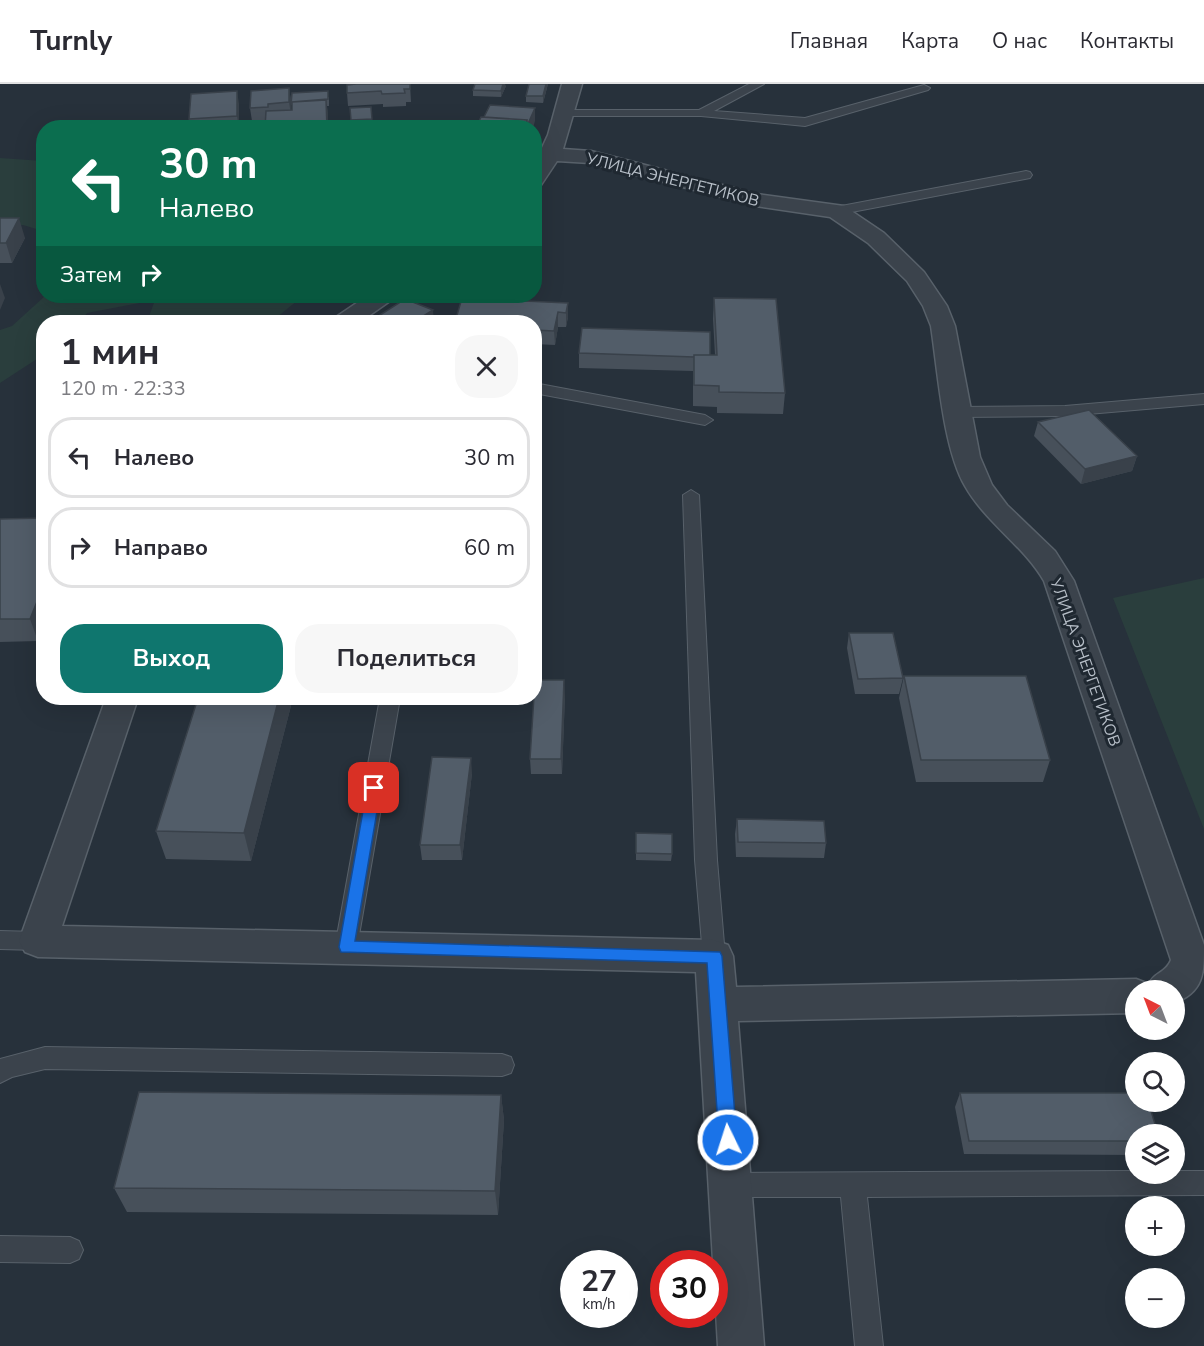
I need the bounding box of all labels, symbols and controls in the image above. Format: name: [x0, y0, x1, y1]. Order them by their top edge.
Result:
text: Turnly: [30, 22, 112, 60]
text: Главная: [790, 27, 868, 55]
text: Карта: [901, 27, 959, 55]
text: О нас: [992, 27, 1047, 55]
text: Контакты: [1080, 27, 1174, 55]
text: 30 m: [159, 136, 258, 193]
icon: left: [60, 144, 138, 222]
street label: УЛИЦА ЭНЕРГЕТИКОВ: [583, 148, 761, 212]
text: Налево: [159, 190, 254, 227]
icon: right: [134, 258, 167, 291]
text: Затем: [60, 260, 122, 290]
text: 1 мин: [60, 328, 160, 377]
button: close: [455, 335, 518, 398]
text: 120 m · 22:33: [60, 375, 186, 402]
icon: left: [63, 441, 96, 474]
text: Налево: [114, 443, 194, 473]
text: 30 m: [464, 443, 515, 473]
icon: right: [63, 531, 96, 564]
text: Направо: [114, 533, 208, 563]
text: 60 m: [464, 533, 515, 563]
street label: УЛИЦА ЭНЕРГЕТИКОВ: [1044, 574, 1126, 749]
button: Выход: [60, 624, 283, 693]
button: Поделиться: [295, 624, 518, 693]
pin: [348, 762, 399, 813]
icon: arrive: [357, 771, 390, 804]
north arrow: [1125, 980, 1185, 1040]
map controls: [1125, 980, 1185, 1328]
button: search: [1125, 1052, 1185, 1112]
position arrow: [696, 1108, 760, 1172]
button: layers: [1125, 1124, 1185, 1184]
button: +: [1125, 1196, 1185, 1256]
speed limit sign: 30: [650, 1250, 728, 1328]
text: 27: [581, 1261, 617, 1302]
button: −: [1125, 1268, 1185, 1328]
text: km/h: [582, 1294, 616, 1314]

